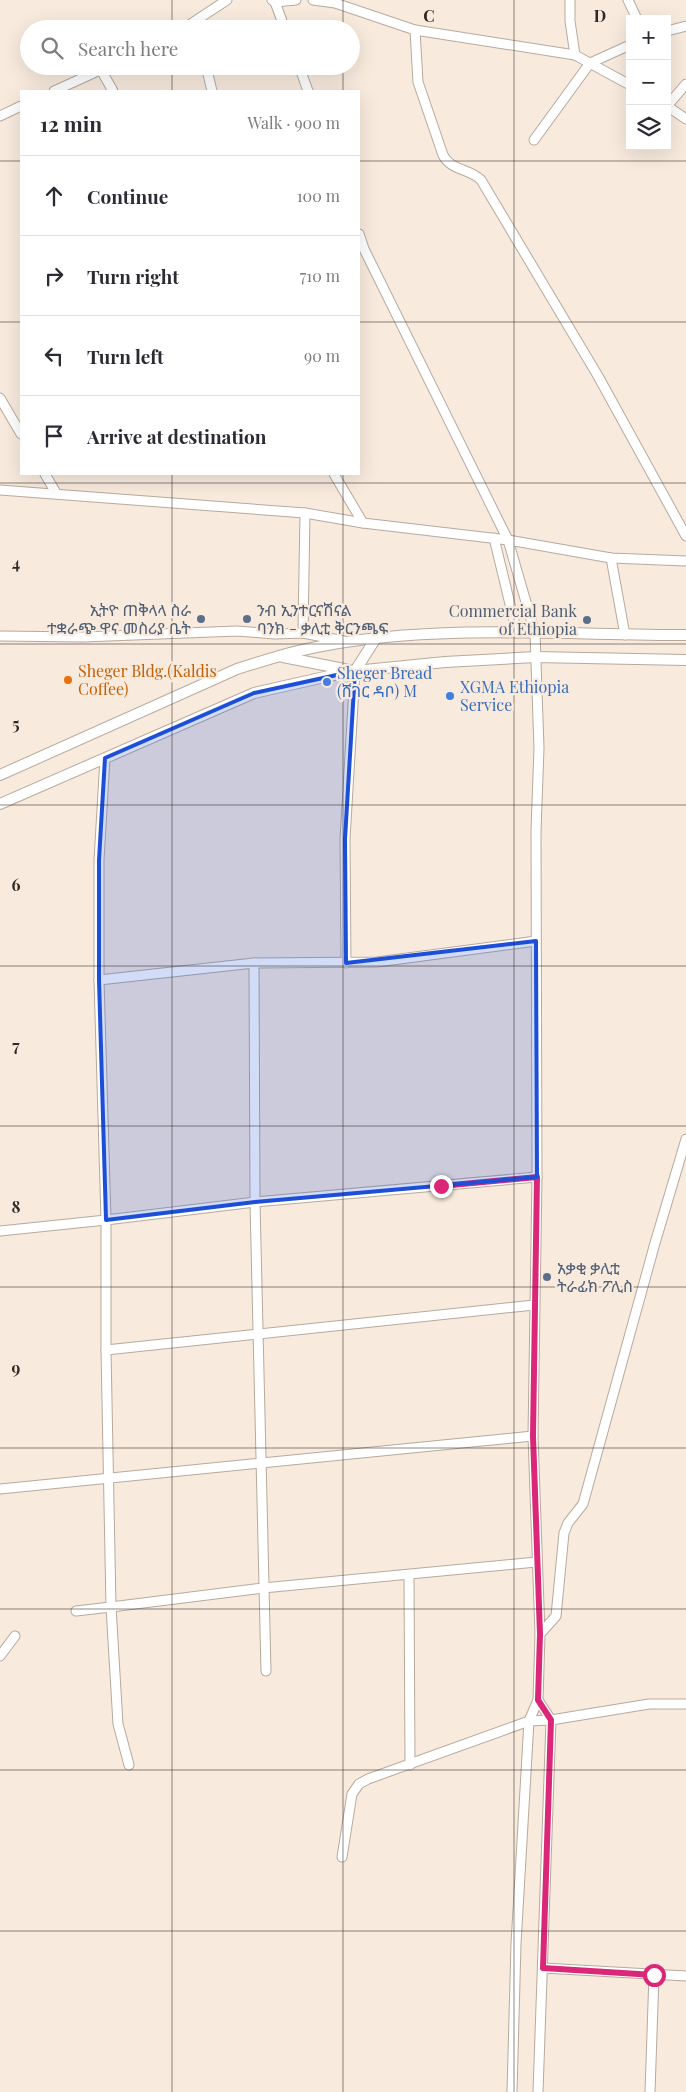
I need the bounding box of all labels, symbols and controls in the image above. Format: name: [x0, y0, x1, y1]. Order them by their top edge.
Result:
text: C: [423, 5, 435, 26]
text: D: [594, 5, 606, 26]
map controls: [626, 15, 671, 150]
button: +: [626, 15, 671, 60]
search box: [20, 20, 360, 75]
icon: search: [38, 34, 66, 62]
text: Search here: [78, 35, 178, 61]
button: −: [626, 60, 671, 105]
button: layers: [626, 105, 671, 150]
text: 12 min: [40, 109, 102, 137]
text: Walk · 900 m: [247, 112, 340, 133]
icon: ahead: [40, 182, 68, 210]
text: Continue: [87, 183, 168, 209]
text: 100 m: [297, 185, 340, 206]
icon: right: [40, 262, 68, 290]
text: Turn right: [87, 263, 179, 289]
text: 710 m: [300, 265, 340, 286]
icon: left: [40, 342, 68, 370]
text: Turn left: [87, 343, 164, 369]
text: 90 m: [304, 345, 340, 366]
icon: arrive: [40, 422, 68, 450]
text: Arrive at destination: [87, 423, 267, 449]
text: 4: [12, 552, 20, 573]
place label: ኢትዮ ጠቅላላ ስራ ተቋራጭ ዋና መስሪያ ቤት: [47, 599, 191, 638]
place label: ንብ ኢንተርናሽናል ባንክ - ቃሊቲ ቅርንጫፍ: [257, 599, 388, 638]
place label: Commercial Bank of Ethiopia: [449, 600, 577, 639]
marker: ኢትዮ ጠቅላላ ስራ ተቋራጭ ዋና መስሪያ ቤት: [195, 613, 207, 625]
marker: ንብ ኢንተርናሽናል ባንክ - ቃሊቲ ቅርንጫፍ: [241, 613, 253, 625]
marker: Commercial Bank of Ethiopia: [581, 614, 593, 626]
place label: Sheger Bldg.(Kaldis Coffee): [78, 660, 217, 699]
place label: Sheger Bread (ሸገር ዳቦ) M: [337, 662, 432, 701]
marker: Sheger Bldg.(Kaldis Coffee): [62, 674, 74, 686]
marker: Sheger Bread (ሸገር ዳቦ) M: [321, 676, 333, 688]
place label: XGMA Ethiopia Service: [460, 676, 569, 715]
marker: XGMA Ethiopia Service: [444, 690, 456, 702]
text: 5: [12, 713, 20, 734]
text: 6: [12, 874, 21, 895]
text: 7: [12, 1035, 20, 1056]
route end: [430, 1175, 453, 1198]
text: 8: [12, 1196, 21, 1217]
place label: አቃቂ ቃሊቲ ትራፊክ ፖሊስ: [557, 1257, 633, 1296]
marker: አቃቂ ቃሊቲ ትራፊክ ፖሊስ: [541, 1271, 553, 1283]
text: 9: [12, 1357, 21, 1378]
route start: [643, 1964, 666, 1987]

